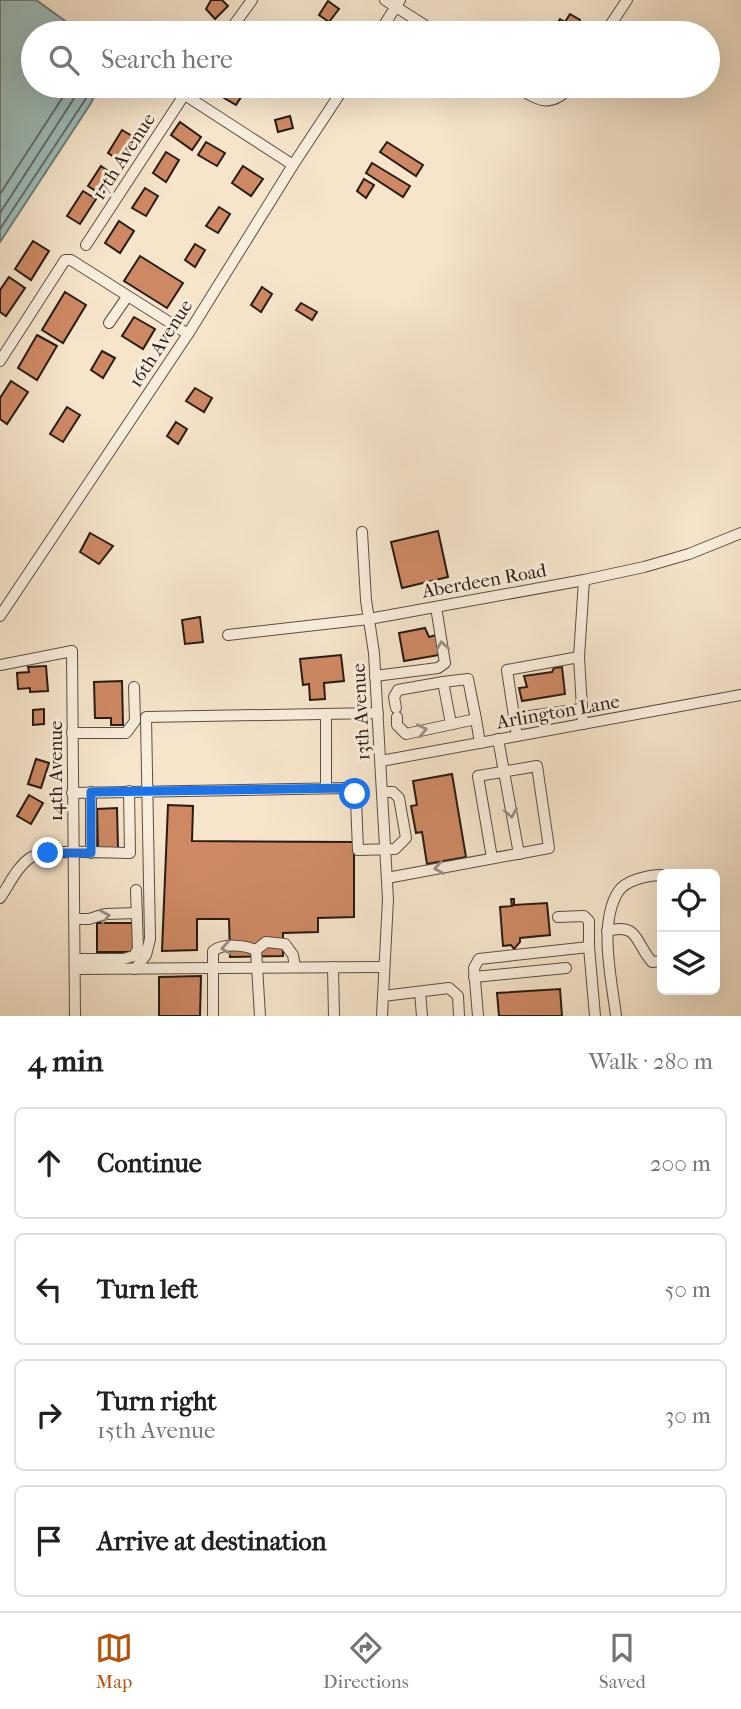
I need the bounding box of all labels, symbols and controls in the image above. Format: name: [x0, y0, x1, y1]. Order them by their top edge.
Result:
search box: [21, 21, 720, 98]
icon: search: [45, 41, 83, 79]
text: Search here: [101, 44, 233, 75]
street label: 17th Avenue: [88, 109, 160, 204]
street label: 16th Avenue: [124, 296, 197, 391]
street label: Aberdeen Road: [419, 559, 549, 603]
one-way arrow: [435, 640, 450, 652]
street label: 13th Avenue: [347, 663, 375, 761]
street label: Arlington Lane: [494, 690, 621, 734]
street label: 14th Avenue: [45, 721, 67, 821]
one-way arrow: [416, 724, 428, 739]
route start: [339, 778, 370, 809]
one-way arrow: [503, 807, 518, 819]
route end: [32, 837, 63, 868]
one-way arrow: [433, 860, 445, 875]
map controls: [657, 869, 720, 995]
button: locate: [657, 869, 720, 932]
one-way arrow: [99, 909, 111, 924]
button: layers: [657, 932, 720, 995]
one-way arrow: [220, 940, 232, 955]
text: 4 min: [28, 1044, 103, 1079]
text: Walk · 280 m: [589, 1048, 713, 1075]
icon: ahead: [30, 1144, 68, 1182]
text: Continue: [97, 1148, 202, 1179]
text: 200 m: [650, 1150, 711, 1177]
icon: left: [30, 1270, 68, 1308]
text: Turn left: [97, 1274, 198, 1305]
text: 50 m: [664, 1276, 711, 1303]
text: Turn right: [97, 1386, 217, 1417]
icon: right: [30, 1396, 68, 1434]
text: 30 m: [665, 1402, 711, 1429]
text: 15th Avenue: [97, 1417, 215, 1444]
icon: arrive: [30, 1522, 68, 1560]
text: Arrive at destination: [97, 1526, 327, 1557]
tab: Map: [95, 1629, 133, 1693]
tab: Directions: [323, 1629, 409, 1693]
tab: Saved: [599, 1629, 646, 1693]

